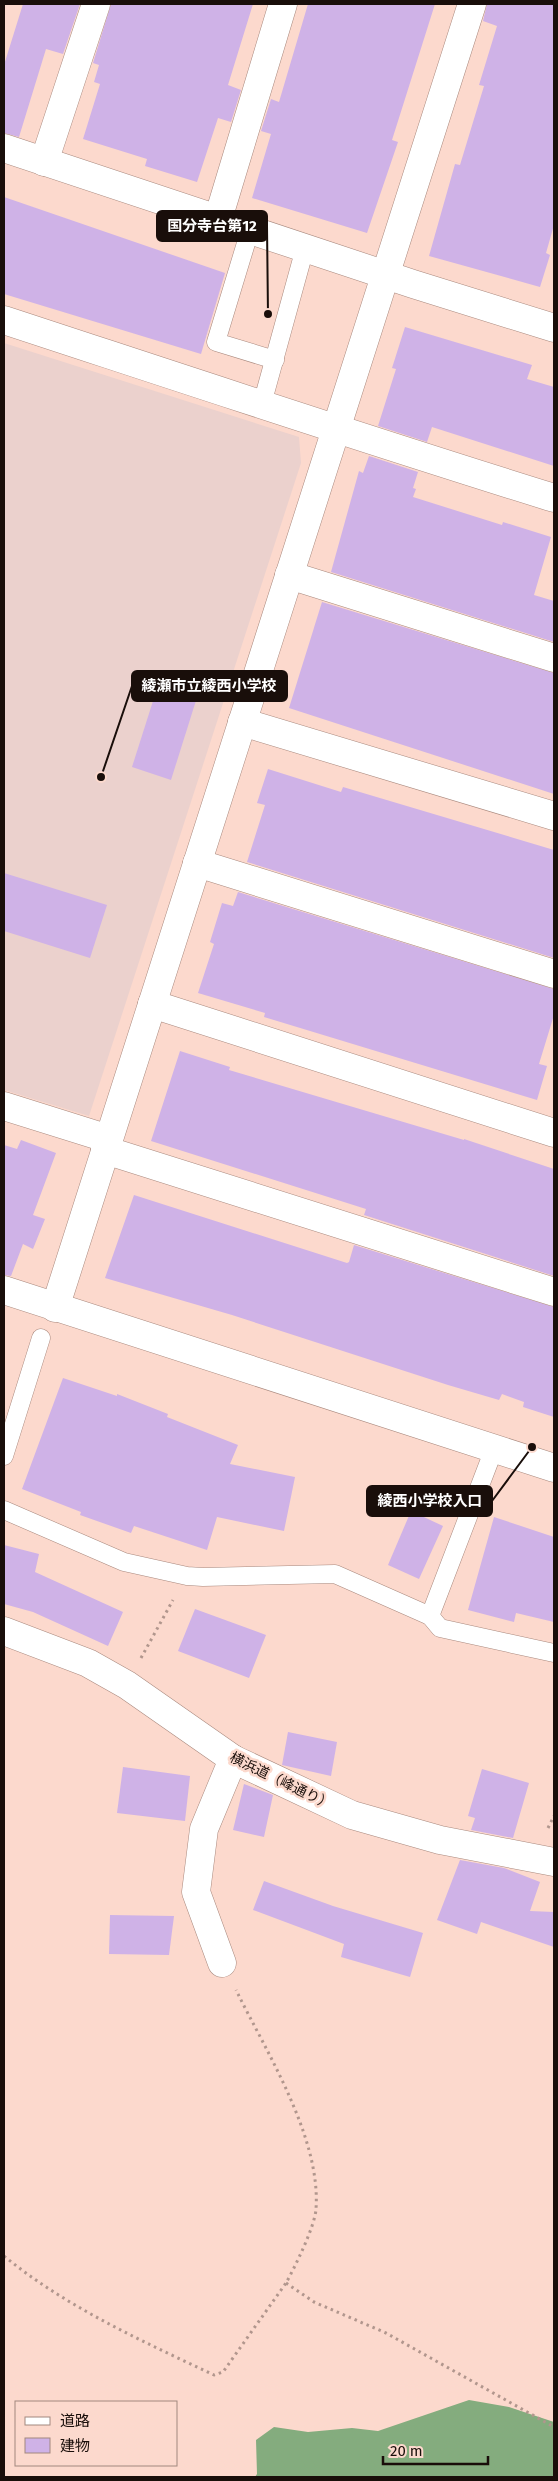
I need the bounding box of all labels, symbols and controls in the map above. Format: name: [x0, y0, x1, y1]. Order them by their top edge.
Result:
callout: 国分寺台第12: [157, 211, 267, 241]
text: 国分寺台第12: [167, 217, 257, 235]
callout: 綾瀬市立綾西小学校: [132, 671, 287, 701]
text: 綾瀬市立綾西小学校: [141, 677, 277, 695]
callout: 綾西小学校入口: [367, 1486, 492, 1516]
text: 綾西小学校入口: [377, 1492, 483, 1510]
street label: 横浜道（峰通り）: [227, 1749, 335, 1813]
legend: [15, 2401, 178, 2466]
text: 道路: [60, 2412, 90, 2430]
scale bar: [383, 2434, 488, 2466]
text: 建物: [60, 2437, 90, 2455]
text: 20 m: [390, 2442, 423, 2460]

